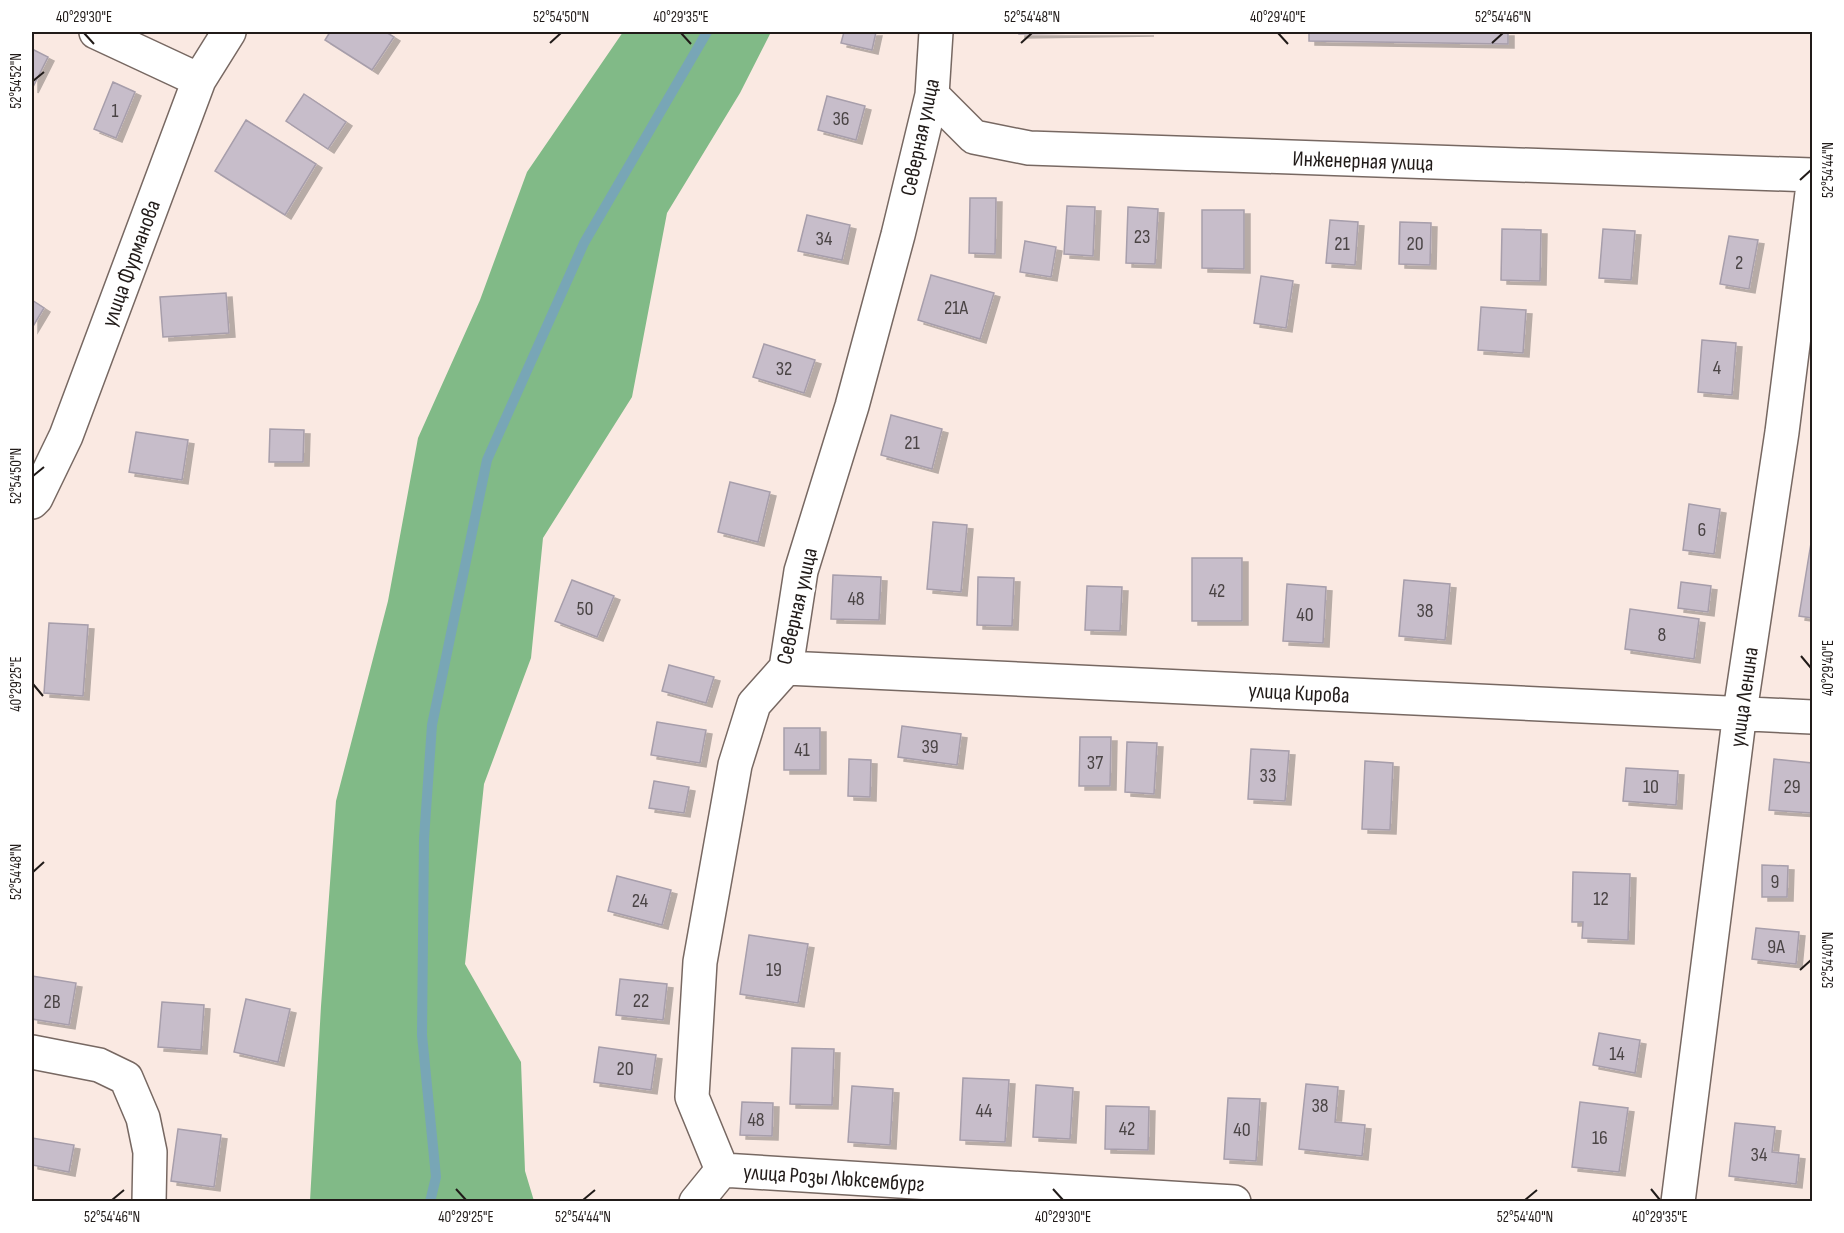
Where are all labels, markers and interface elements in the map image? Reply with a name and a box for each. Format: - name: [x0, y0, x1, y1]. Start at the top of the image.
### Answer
- text: 40°29'30"E: [56, 8, 112, 27]
- text: 52°54'50"N: [533, 8, 589, 27]
- text: 40°29'35"E: [653, 8, 709, 27]
- text: 52°54'48"N: [1004, 8, 1060, 27]
- text: 40°29'40"E: [1250, 8, 1306, 27]
- text: 52°54'46"N: [1475, 8, 1531, 27]
- text: 52°54'52"N: [7, 53, 26, 109]
- street label: Северная улица: [895, 76, 946, 198]
- house number: 1: [112, 99, 119, 123]
- house number: 36: [832, 107, 850, 131]
- text: 52°54'44"N: [1819, 142, 1838, 198]
- street label: Инженерная улица: [1292, 146, 1434, 177]
- street label: улица Фурманова: [96, 196, 167, 331]
- house number: 23: [1134, 225, 1150, 249]
- house number: 34: [816, 227, 832, 251]
- house number: 21: [1334, 232, 1350, 256]
- house number: 20: [1406, 232, 1424, 256]
- house number: 2: [1735, 251, 1743, 275]
- house number: 21А: [944, 296, 969, 320]
- house number: 4: [1713, 356, 1721, 380]
- house number: 32: [776, 357, 792, 381]
- house number: 21: [904, 431, 920, 455]
- text: 52°54'50"N: [7, 448, 26, 504]
- house number: 6: [1698, 518, 1706, 542]
- street label: Северная улица: [771, 545, 824, 667]
- house number: 42: [1209, 579, 1225, 603]
- house number: 48: [847, 587, 865, 611]
- house number: 50: [577, 597, 593, 621]
- house number: 38: [1416, 599, 1434, 623]
- house number: 40: [1296, 603, 1314, 627]
- house number: 8: [1658, 623, 1666, 647]
- text: 40°29'40"E: [1819, 640, 1838, 696]
- street label: улица Ленина: [1724, 645, 1765, 749]
- text: 40°29'25"E: [7, 656, 26, 712]
- street label: улица Кирова: [1248, 677, 1350, 710]
- house number: 39: [921, 735, 939, 759]
- house number: 41: [794, 738, 810, 762]
- house number: 37: [1087, 751, 1103, 775]
- house number: 33: [1260, 764, 1276, 788]
- house number: 10: [1643, 775, 1659, 799]
- house number: 29: [1783, 775, 1801, 799]
- text: 52°54'48"N: [7, 844, 26, 900]
- house number: 9: [1771, 870, 1779, 894]
- house number: 12: [1593, 887, 1609, 911]
- house number: 24: [632, 889, 648, 913]
- text: 52°54'40"N: [1819, 932, 1838, 988]
- house number: 9А: [1767, 935, 1785, 959]
- house number: 19: [766, 958, 782, 982]
- house number: 22: [633, 989, 649, 1013]
- house number: 2В: [43, 990, 61, 1014]
- house number: 14: [1609, 1042, 1625, 1066]
- house number: 20: [616, 1057, 634, 1081]
- house number: 38: [1311, 1094, 1329, 1118]
- house number: 44: [976, 1099, 992, 1123]
- house number: 48: [747, 1108, 765, 1132]
- house number: 42: [1119, 1117, 1135, 1141]
- house number: 40: [1233, 1118, 1251, 1142]
- house number: 16: [1592, 1126, 1608, 1150]
- house number: 34: [1751, 1143, 1767, 1167]
- street label: улица Розы Люксембург: [742, 1159, 926, 1198]
- text: 52°54'46"N: [84, 1208, 140, 1227]
- text: 40°29'25"E: [438, 1208, 494, 1227]
- text: 52°54'44"N: [555, 1208, 611, 1227]
- text: 40°29'30"E: [1035, 1208, 1091, 1227]
- text: 52°54'40"N: [1497, 1208, 1553, 1227]
- text: 40°29'35"E: [1632, 1208, 1688, 1227]

